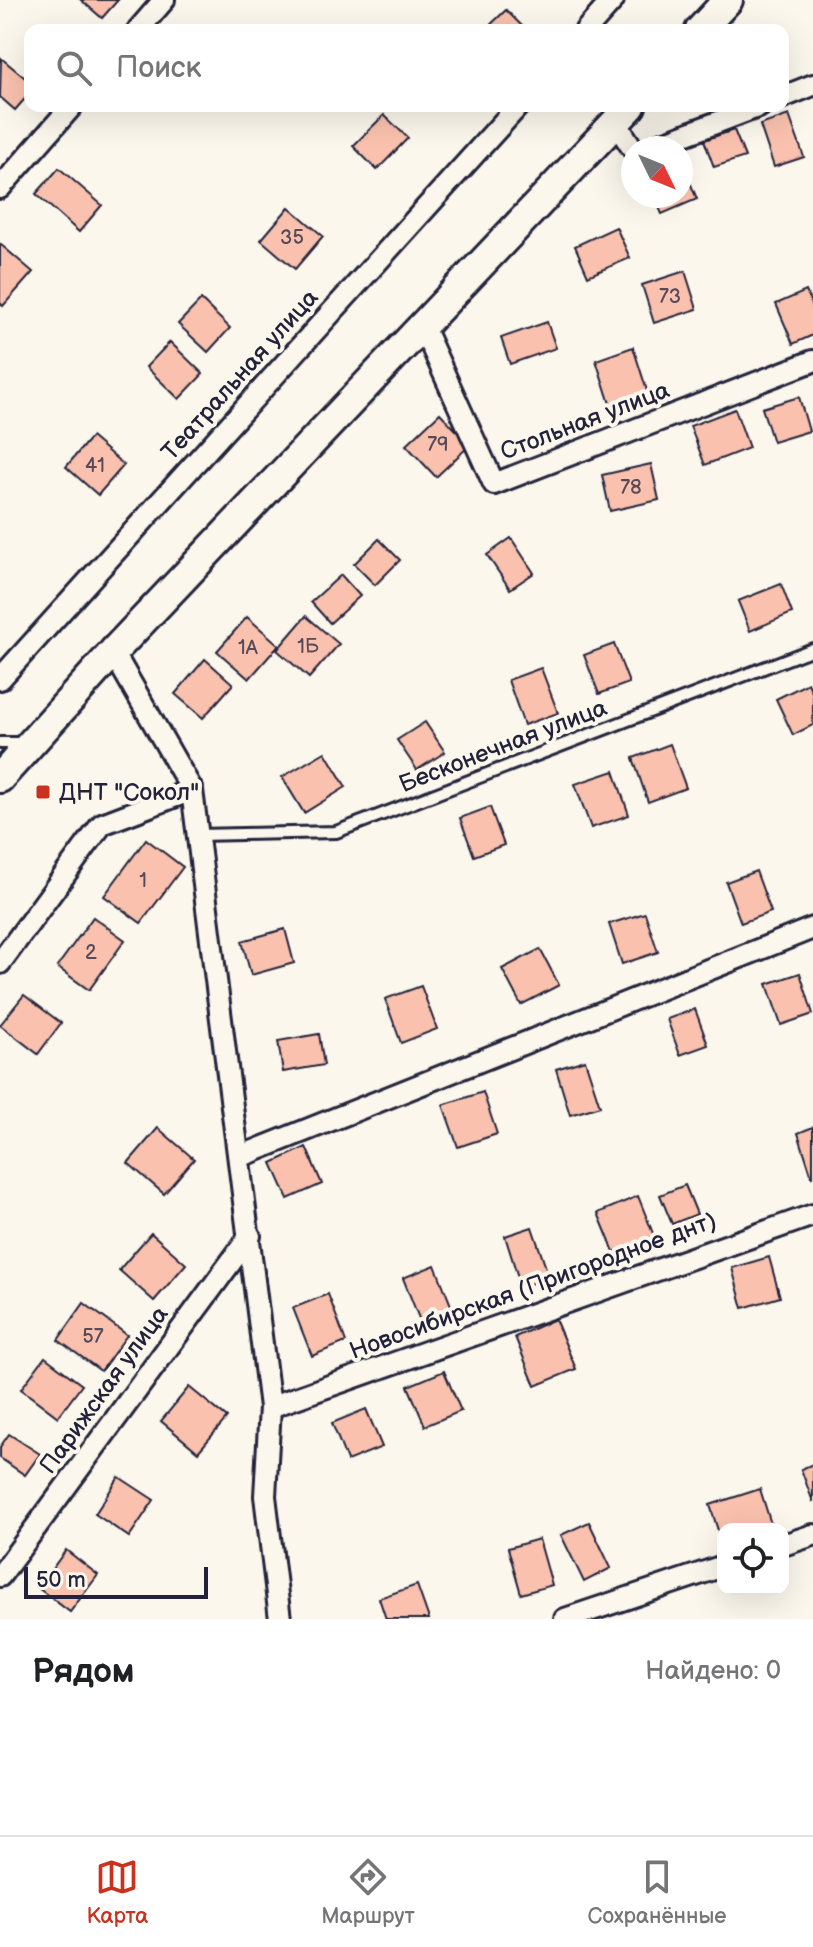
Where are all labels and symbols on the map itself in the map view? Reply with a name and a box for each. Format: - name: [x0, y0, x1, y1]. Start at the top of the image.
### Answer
- north arrow: [621, 136, 693, 208]
- house number: 35: [280, 226, 304, 250]
- street label: Театральная улица: [156, 284, 324, 466]
- house number: 73: [659, 285, 681, 309]
- street label: Стольная улица: [496, 375, 674, 467]
- house number: 79: [427, 433, 449, 457]
- house number: 41: [85, 454, 105, 478]
- house number: 78: [620, 476, 642, 500]
- house number: 1Б: [297, 635, 319, 659]
- house number: 1А: [238, 636, 259, 660]
- street label: Бесконечная улица: [395, 693, 611, 799]
- place label: ДНТ "Сокол": [59, 778, 199, 807]
- marker: ДНТ "Сокол": [34, 783, 52, 801]
- house number: 1: [139, 869, 147, 893]
- house number: 2: [85, 941, 97, 965]
- street label: Новосибирская (Пригородное днт): [346, 1206, 720, 1366]
- street label: Парижская улица: [34, 1301, 174, 1479]
- house number: 57: [82, 1325, 104, 1349]
- scale bar: [24, 1563, 208, 1599]

